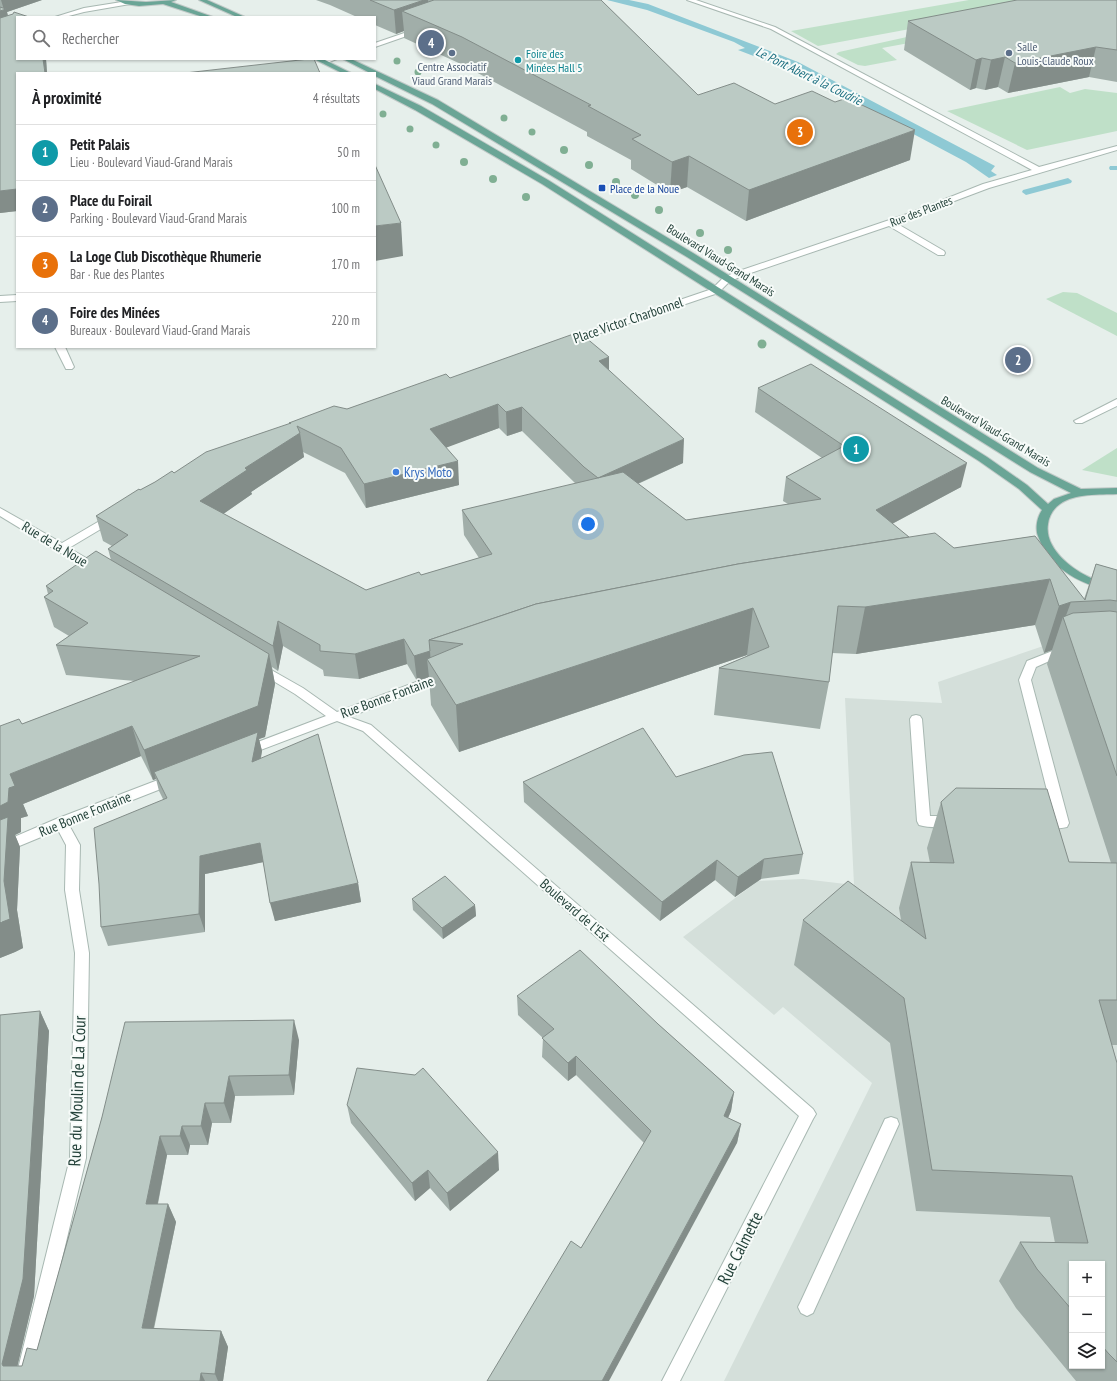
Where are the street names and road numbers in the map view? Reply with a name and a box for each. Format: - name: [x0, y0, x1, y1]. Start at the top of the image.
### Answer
- street label: Rue des Plantes: [888, 192, 954, 230]
- street label: Boulevard Viaud-Grand Marais: [664, 221, 778, 299]
- street label: Place Victor Charbonnel: [571, 293, 686, 347]
- street label: Boulevard Viaud-Grand Marais: [939, 392, 1053, 470]
- street label: Rue de la Noue: [19, 517, 91, 571]
- street label: Rue Bonne Fontaine: [338, 672, 436, 722]
- street label: Rue Bonne Fontaine: [36, 787, 134, 841]
- street label: Boulevard de l'Est: [536, 875, 614, 945]
- street label: Rue du Moulin de La Cour: [63, 1015, 91, 1167]
- street label: Rue Calmette: [712, 1208, 768, 1288]

